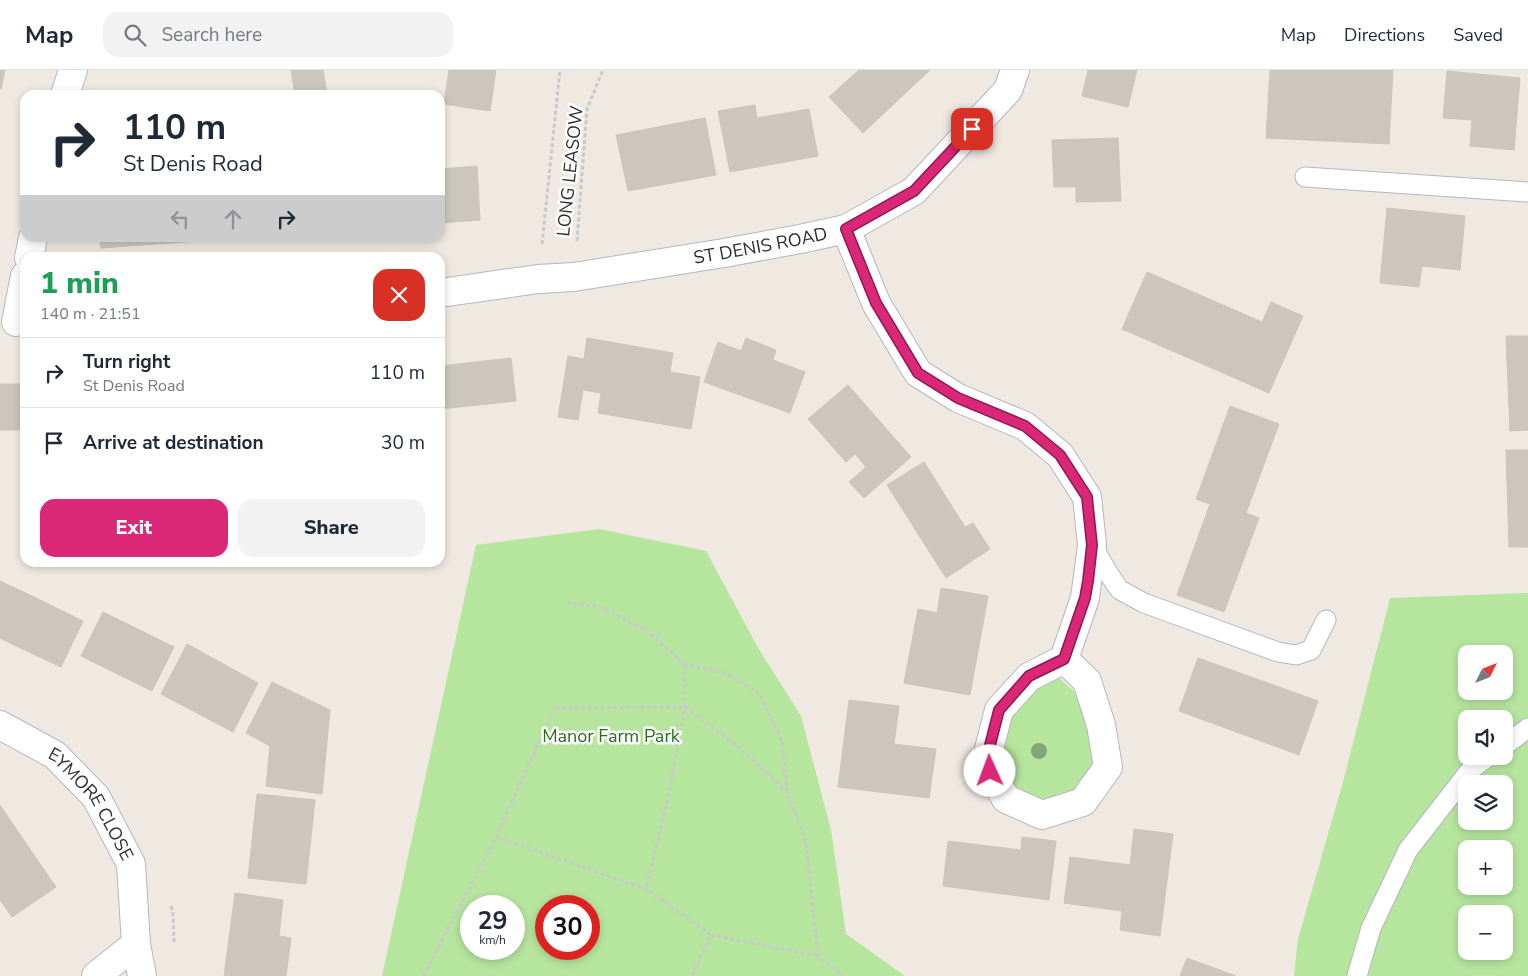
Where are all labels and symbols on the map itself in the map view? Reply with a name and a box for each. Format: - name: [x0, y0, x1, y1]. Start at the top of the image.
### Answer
- street label: LONG LEASOW: [551, 104, 589, 238]
- pin: [951, 108, 993, 150]
- street label: ST DENIS ROAD: [692, 221, 830, 270]
- north arrow: [1458, 645, 1512, 700]
- park label: Manor Farm Park: [542, 724, 681, 748]
- street label: EYMORE CLOSE: [44, 742, 139, 864]
- position arrow: [963, 744, 1015, 796]
- speed limit sign: 30: [535, 895, 600, 960]

